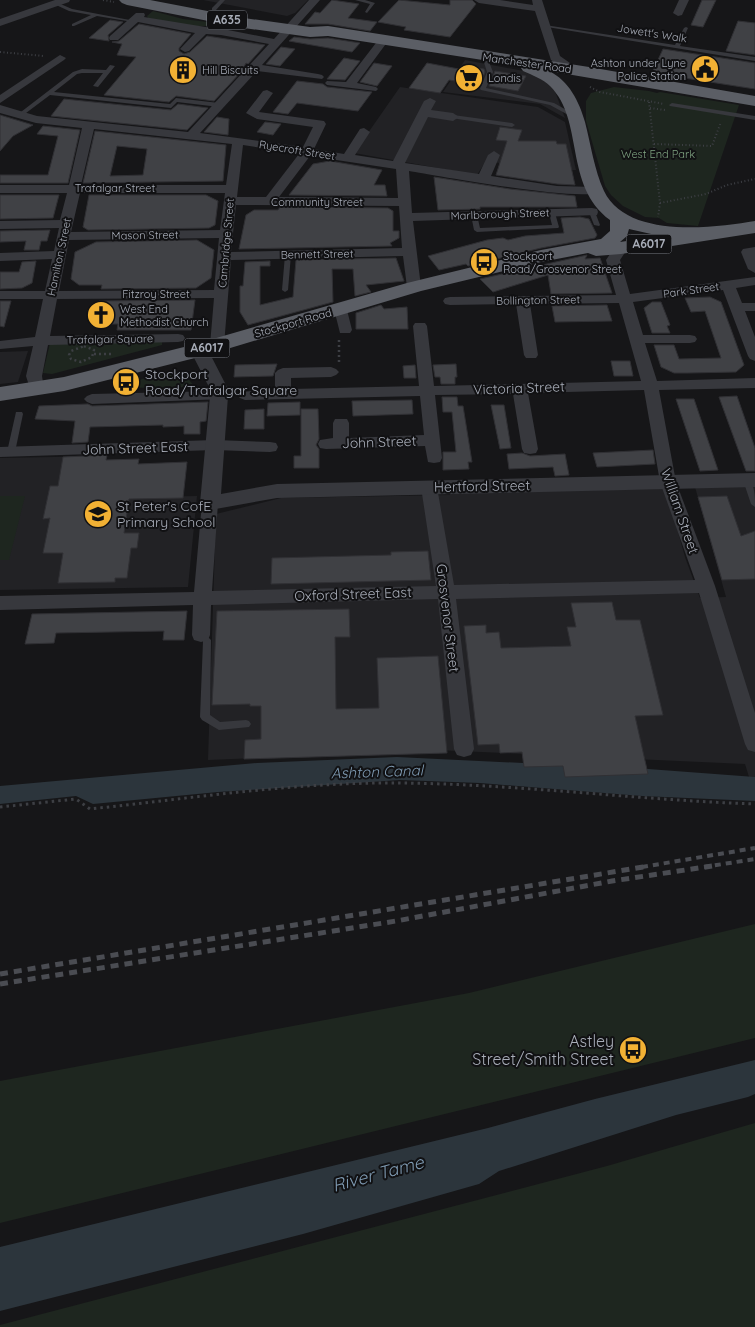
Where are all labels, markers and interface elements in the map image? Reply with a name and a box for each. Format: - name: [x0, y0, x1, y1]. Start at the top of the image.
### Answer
- road number: A635: [207, 10, 247, 30]
- street label: Jowett's Walk: [616, 21, 688, 45]
- street label: Manchester Road: [482, 50, 572, 76]
- public building icon: Ashton under Lyne Police Station: [690, 54, 720, 84]
- building icon: Hill Biscuits: [168, 55, 198, 85]
- place label: Ashton under Lyne Police Station: [591, 56, 686, 83]
- place label: Hill Biscuits: [202, 63, 258, 77]
- supermarket icon: Londis: [454, 63, 484, 93]
- place label: Londis: [488, 71, 521, 85]
- street label: Ryecroft Street: [258, 137, 336, 163]
- park label: West End Park: [621, 147, 695, 161]
- street label: Trafalgar Street: [75, 181, 156, 195]
- street label: Community Street: [271, 195, 363, 209]
- street label: Cambridge Street: [215, 197, 237, 288]
- street label: Marlborough Street: [450, 205, 550, 223]
- street label: Hamilton Street: [44, 217, 74, 297]
- street label: Mason Street: [111, 227, 179, 243]
- road number: A6017: [626, 234, 672, 253]
- street label: Bennett Street: [280, 246, 354, 262]
- bus stop icon: Stockport Road/Grosvenor Street: [469, 247, 499, 277]
- place label: Stockport Road/Grosvenor Street: [503, 249, 622, 276]
- street label: Park Street: [662, 279, 720, 301]
- street label: Fitzroy Street: [122, 287, 190, 301]
- street label: Bollington Street: [496, 292, 580, 308]
- church icon: West End Methodist Church: [86, 300, 116, 330]
- place label: West End Methodist Church: [120, 302, 208, 329]
- street label: Stockport Road: [253, 305, 333, 341]
- street label: Trafalgar Square: [67, 331, 153, 347]
- road number: A6017: [184, 338, 230, 358]
- place label: Stockport Road/Trafalgar Square: [145, 365, 297, 399]
- bus stop icon: Stockport Road/Trafalgar Square: [111, 367, 141, 397]
- street label: Victoria Street: [473, 377, 565, 399]
- street label: John Street: [341, 432, 417, 452]
- street label: John Street East: [82, 437, 189, 459]
- street label: William Street: [657, 466, 703, 556]
- street label: Hertford Street: [434, 476, 531, 496]
- place label: St Peter's CofE Primary School: [117, 497, 215, 531]
- school or university icon: St Peter's CofE Primary School: [83, 499, 113, 529]
- street label: Grosvenor Street: [432, 563, 464, 673]
- street label: Oxford Street East: [294, 583, 412, 605]
- water label: Ashton Canal: [331, 760, 425, 783]
- place label: Astley Street/Smith Street: [472, 1031, 614, 1069]
- bus stop icon: Astley Street/Smith Street: [618, 1035, 648, 1065]
- water label: River Tame: [330, 1150, 427, 1197]

